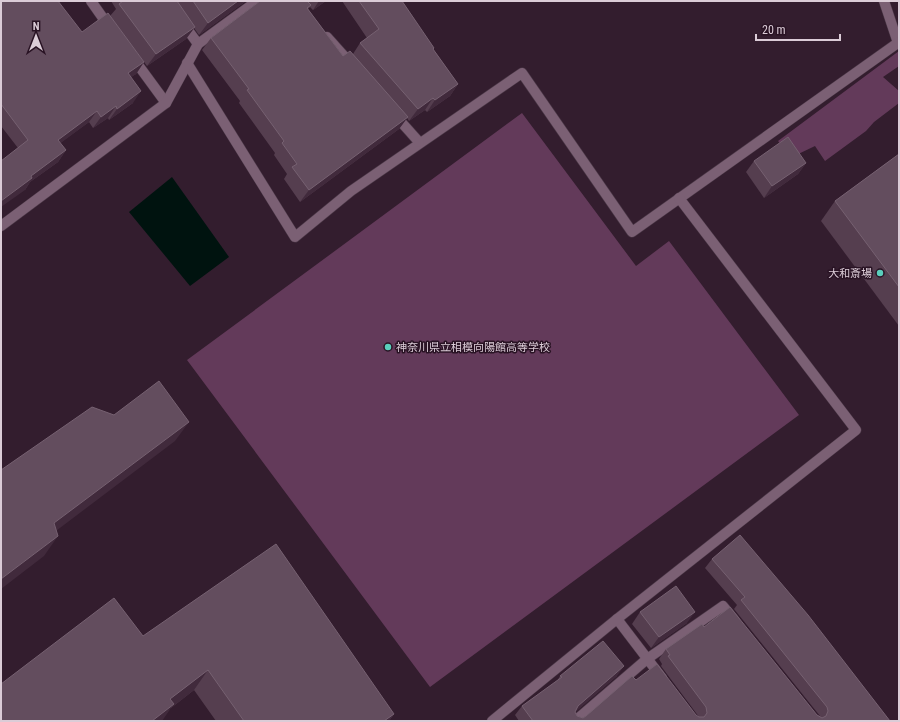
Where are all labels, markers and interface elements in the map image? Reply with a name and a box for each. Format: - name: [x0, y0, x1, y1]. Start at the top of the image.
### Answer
- north arrow: [16, 16, 56, 56]
- scale bar: [756, 16, 840, 42]
- text: N: [33, 20, 40, 33]
- text: 20 m: [762, 23, 786, 37]
- place label: 大和斎場: [828, 267, 872, 280]
- marker: 大和斎場: [875, 268, 885, 278]
- place label: 神奈川県立相模向陽館高等学校: [396, 341, 550, 354]
- marker: 神奈川県立相模向陽館高等学校: [383, 342, 393, 352]

